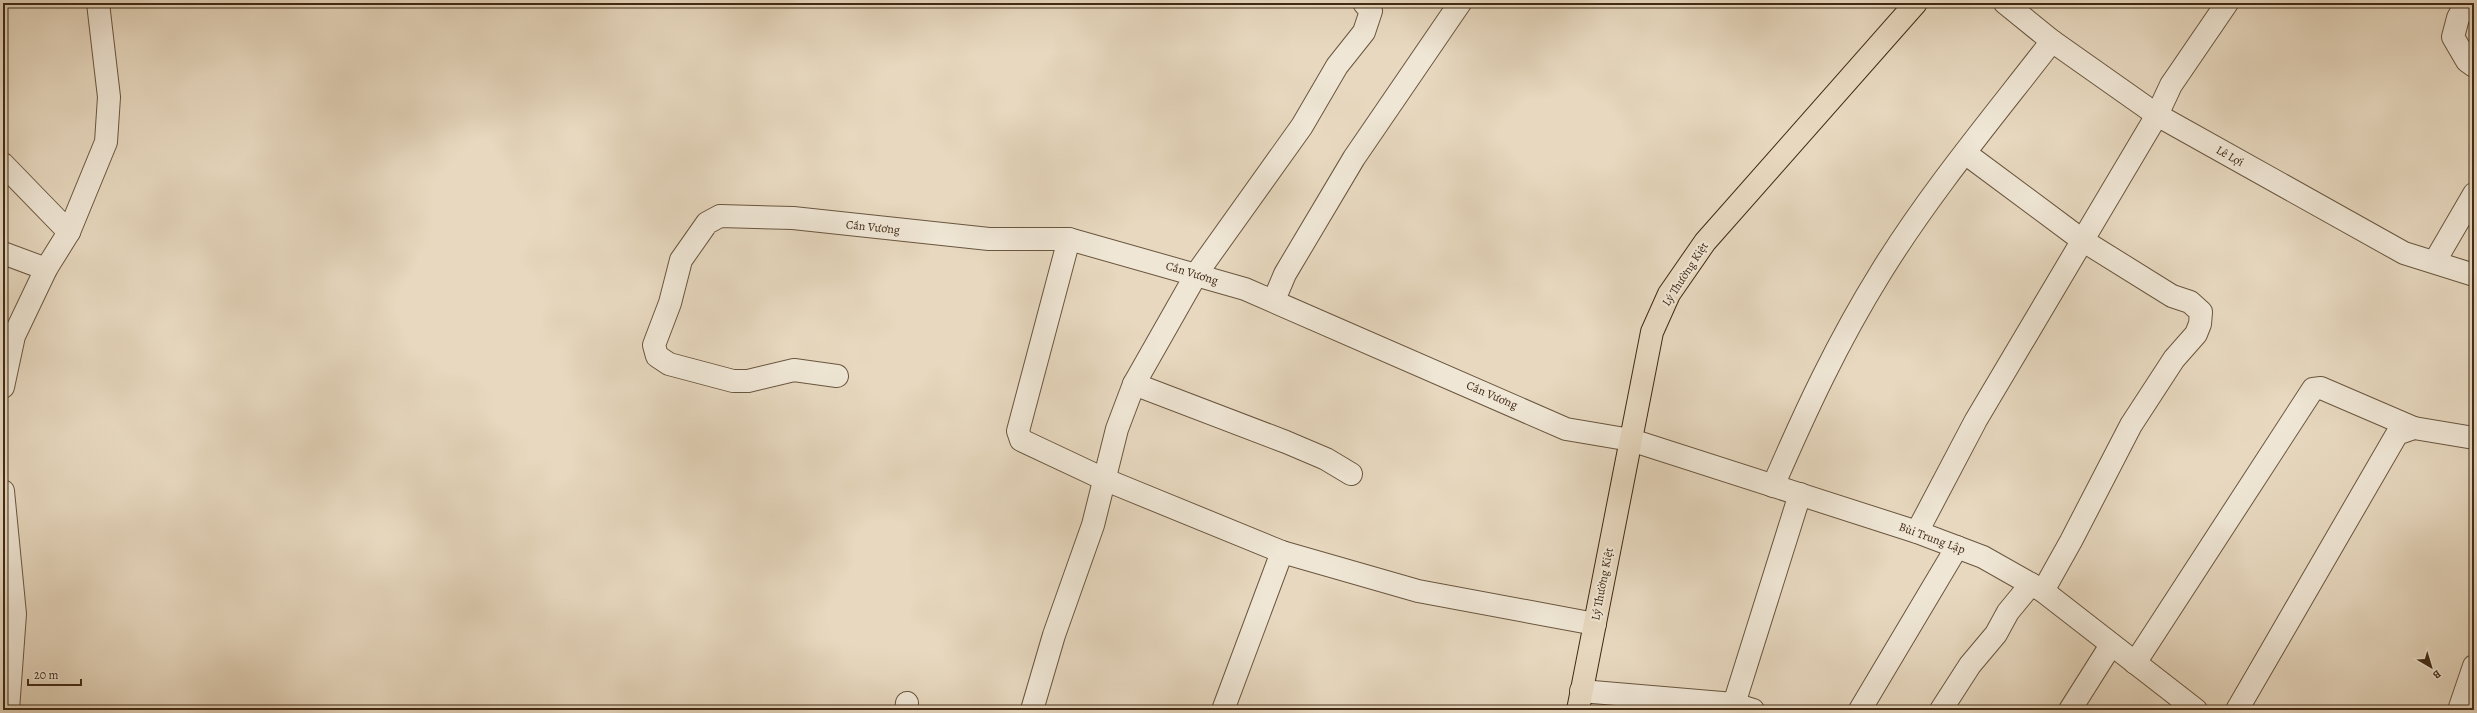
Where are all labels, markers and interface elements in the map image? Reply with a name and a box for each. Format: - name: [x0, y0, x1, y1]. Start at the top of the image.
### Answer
- street label: Lê Lợi: [2213, 142, 2247, 170]
- street label: Cần Vương: [845, 216, 901, 238]
- street label: Lý Thường Kiệt: [1658, 239, 1712, 309]
- street label: Cần Vương: [1164, 257, 1220, 289]
- street label: Cần Vương: [1464, 377, 1520, 413]
- street label: Bùi Trung Lập: [1897, 519, 1967, 557]
- street label: Lý Thường Kiệt: [1587, 546, 1617, 622]
- north arrow: [2411, 647, 2451, 687]
- scale bar: [28, 661, 81, 687]
- text: B: [2429, 666, 2444, 683]
- text: 20 m: [34, 667, 58, 683]

